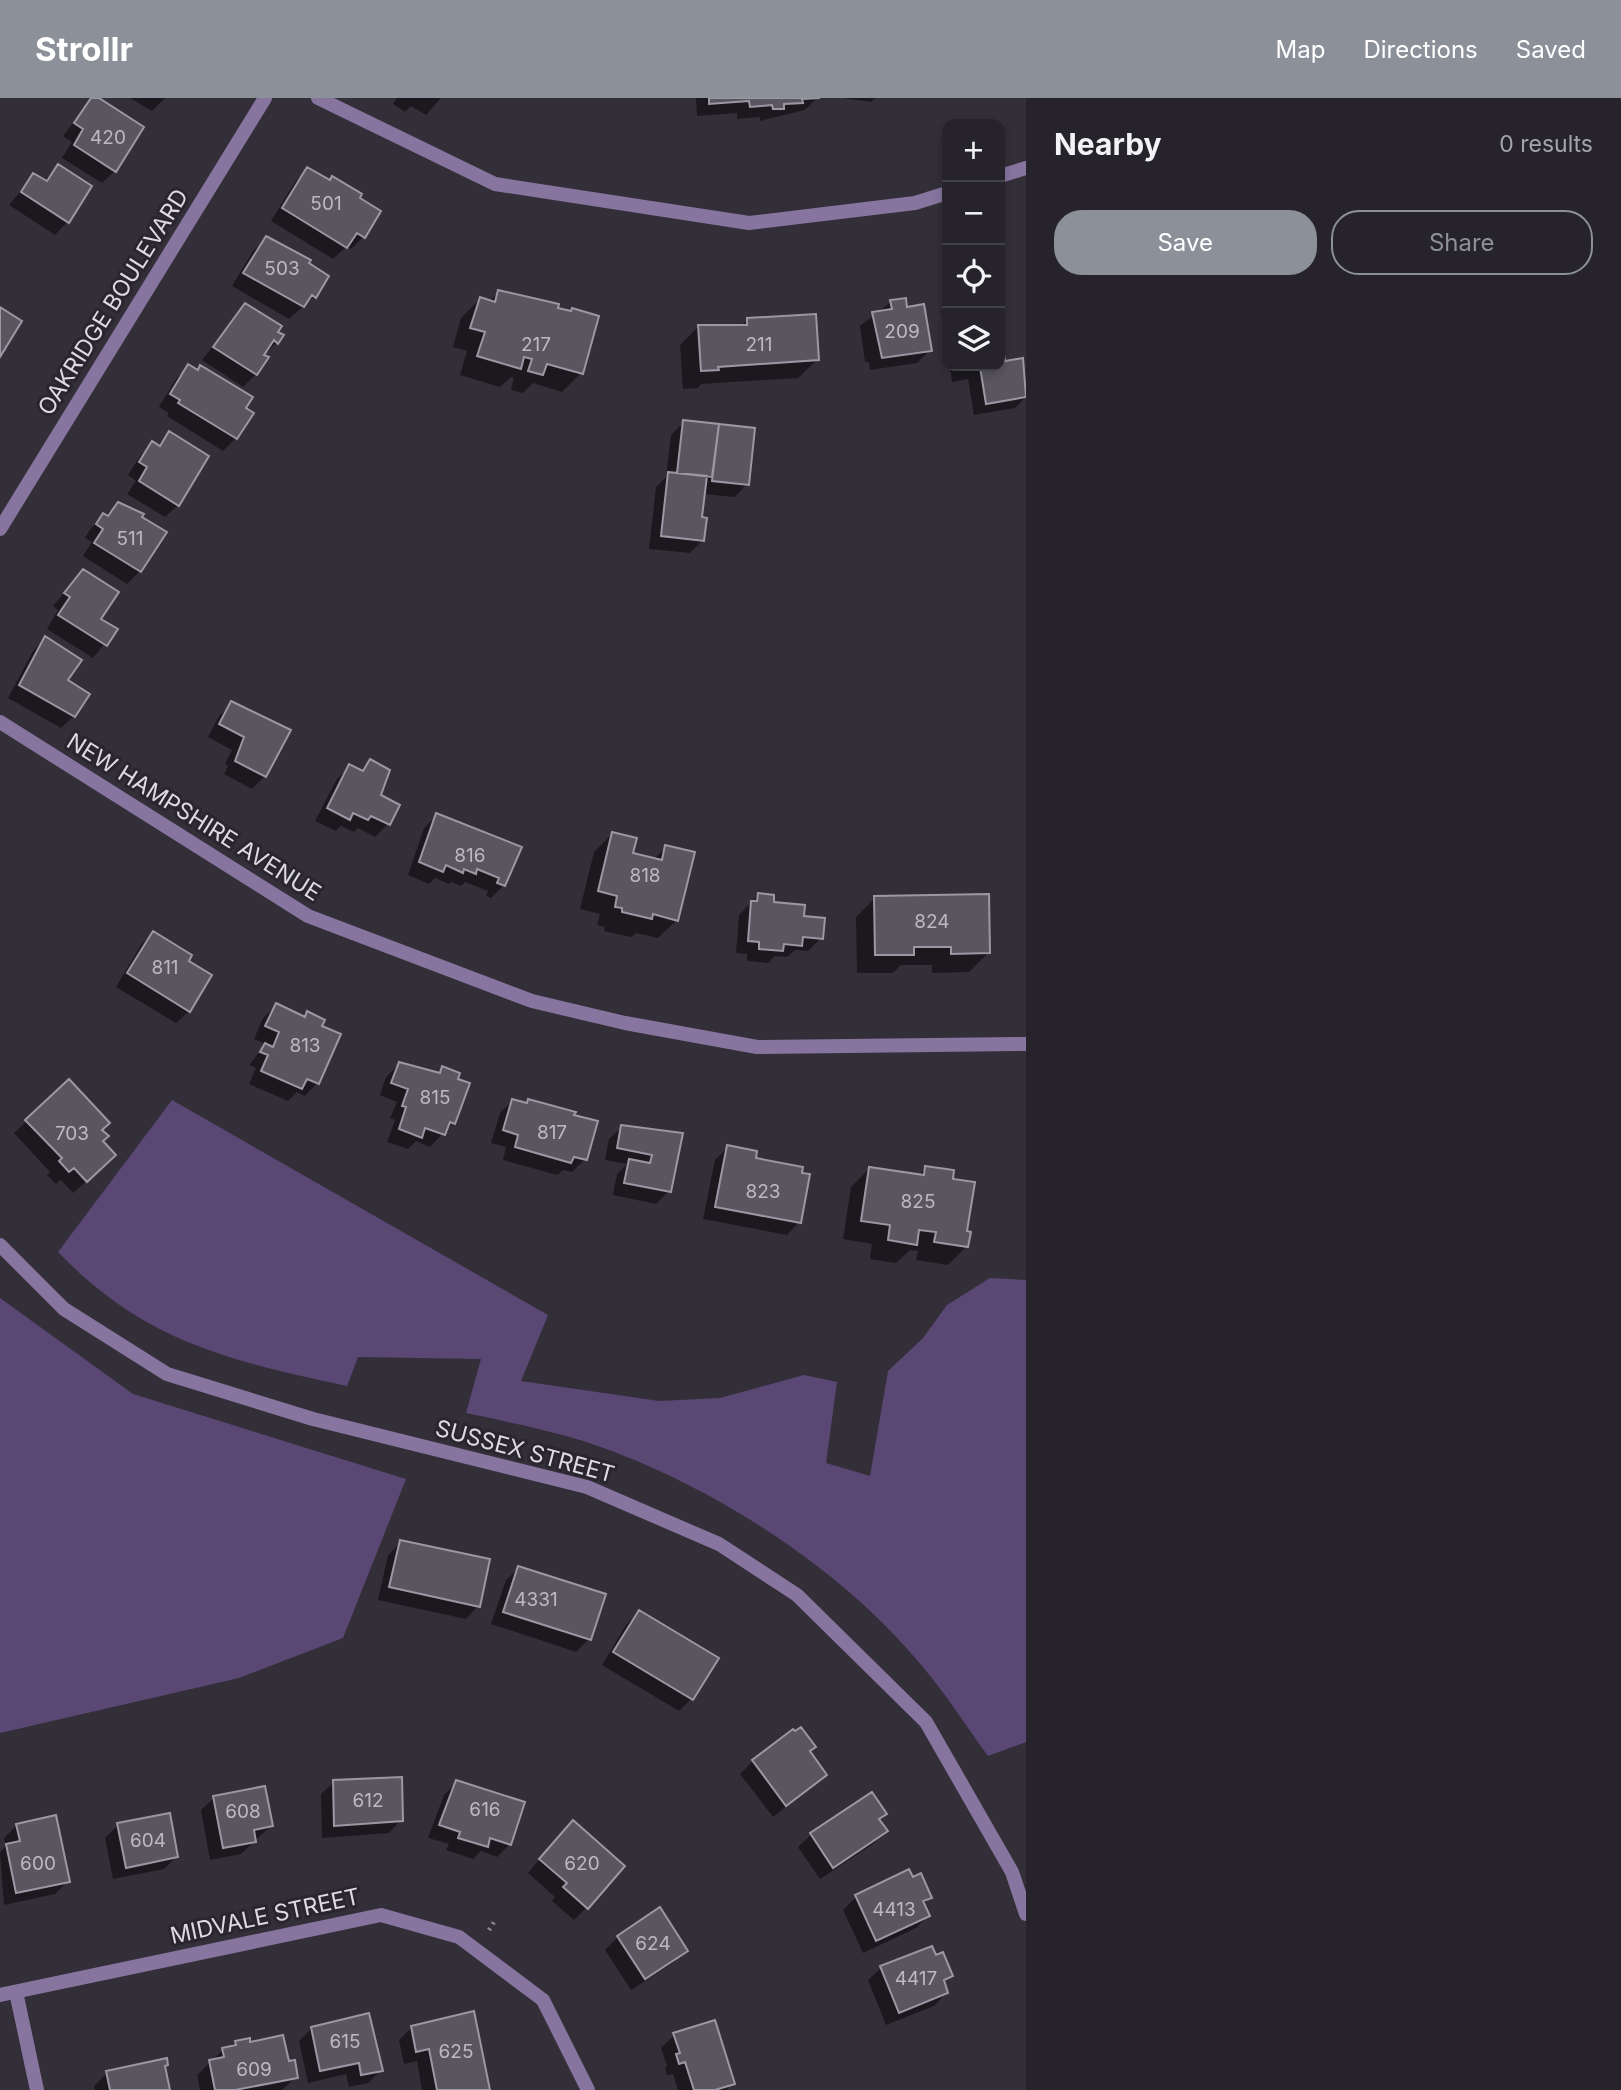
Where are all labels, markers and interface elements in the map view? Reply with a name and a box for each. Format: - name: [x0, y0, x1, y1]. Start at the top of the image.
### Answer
- text: Strollr: [35, 29, 133, 69]
- text: Map: [1276, 35, 1325, 64]
- text: Directions: [1363, 35, 1478, 64]
- text: Saved: [1516, 35, 1586, 64]
- map controls: [942, 119, 1005, 371]
- button: +: [942, 119, 1005, 182]
- house number: 420: [90, 126, 126, 149]
- text: Nearby: [1054, 126, 1162, 162]
- text: 0 results: [1499, 130, 1593, 158]
- button: −: [942, 182, 1005, 245]
- street label: OAKRIDGE BOULEVARD: [32, 184, 194, 420]
- house number: 501: [310, 192, 342, 215]
- button: Save: [1054, 210, 1317, 275]
- button: Share: [1331, 210, 1593, 275]
- button: locate: [942, 245, 1005, 308]
- house number: 503: [264, 257, 300, 280]
- button: layers: [942, 308, 1005, 371]
- house number: 209: [884, 320, 920, 343]
- house number: 217: [521, 333, 551, 356]
- house number: 211: [745, 333, 773, 356]
- house number: 511: [116, 527, 144, 550]
- street label: NEW HAMPSHIRE AVENUE: [62, 727, 326, 907]
- house number: 816: [454, 844, 486, 867]
- house number: 818: [629, 864, 661, 887]
- house number: 824: [914, 910, 950, 933]
- house number: 811: [151, 956, 179, 979]
- house number: 813: [289, 1034, 321, 1057]
- house number: 815: [419, 1086, 451, 1109]
- house number: 817: [537, 1121, 567, 1144]
- house number: 703: [55, 1122, 89, 1145]
- house number: 823: [745, 1180, 781, 1203]
- house number: 825: [901, 1190, 935, 1213]
- street label: SUSSEX STREET: [432, 1414, 618, 1488]
- house number: 4331: [514, 1588, 558, 1611]
- house number: 612: [352, 1789, 384, 1812]
- house number: 616: [469, 1798, 501, 1821]
- house number: 608: [225, 1800, 261, 1823]
- house number: 604: [130, 1829, 166, 1852]
- house number: 600: [20, 1852, 56, 1875]
- house number: 620: [564, 1852, 600, 1875]
- street label: MIDVALE STREET: [168, 1882, 362, 1950]
- house number: 4413: [872, 1898, 916, 1921]
- house number: 624: [635, 1932, 671, 1955]
- house number: 4417: [895, 1967, 937, 1990]
- house number: 615: [329, 2030, 361, 2053]
- house number: 625: [439, 2040, 473, 2063]
- house number: 609: [236, 2058, 272, 2081]

